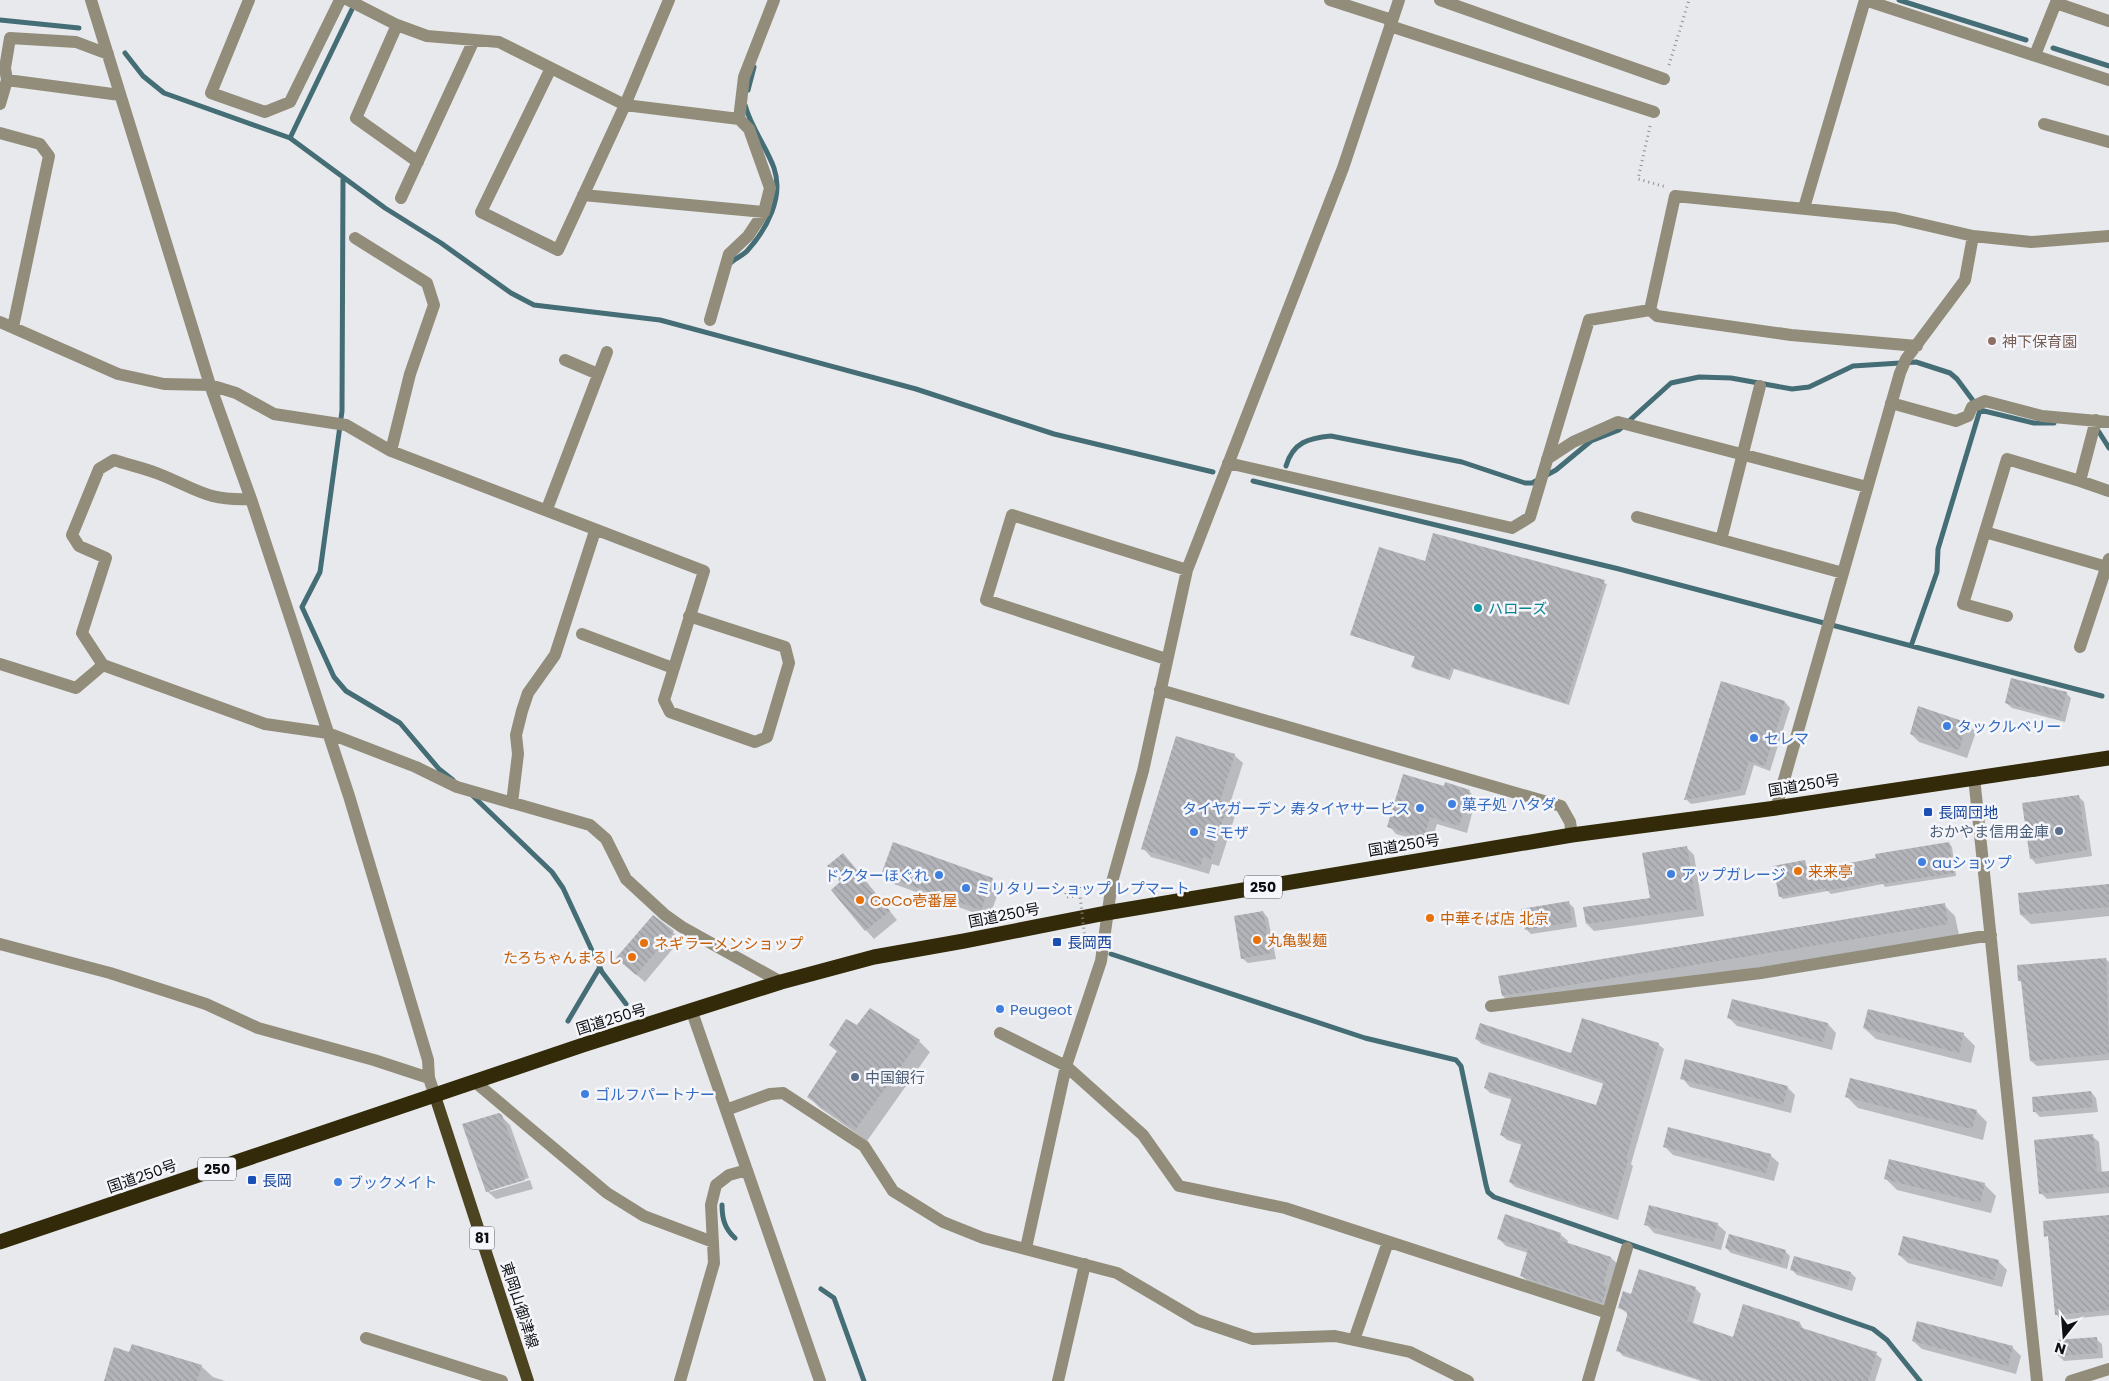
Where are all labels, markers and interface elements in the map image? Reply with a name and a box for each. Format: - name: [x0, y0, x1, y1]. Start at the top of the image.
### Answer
- place label: 神下保育園: [2002, 331, 2077, 352]
- marker: 神下保育園: [1986, 335, 1998, 347]
- place label: ハローズ: [1488, 598, 1547, 619]
- marker: ハローズ: [1472, 602, 1484, 614]
- place label: タックルベリー: [1957, 716, 2062, 737]
- marker: タックルベリー: [1941, 720, 1953, 732]
- place label: セレマ: [1764, 728, 1809, 749]
- marker: セレマ: [1748, 732, 1760, 744]
- street label: 国道250号: [1767, 769, 1841, 801]
- place label: 菓子処 ハタダ: [1462, 794, 1556, 815]
- place label: タイヤガーデン 寿タイヤサービス: [1182, 798, 1410, 819]
- marker: 菓子処 ハタダ: [1446, 798, 1458, 810]
- marker: タイヤガーデン 寿タイヤサービス: [1414, 802, 1426, 814]
- place label: 長岡団地: [1938, 802, 1998, 823]
- marker: 長岡団地: [1922, 806, 1934, 818]
- place label: おかやま信用金庫: [1929, 821, 2049, 842]
- place label: ミモザ: [1204, 822, 1249, 843]
- marker: おかやま信用金庫: [2053, 825, 2065, 837]
- marker: ミモザ: [1188, 826, 1200, 838]
- street label: 国道250号: [1367, 829, 1441, 861]
- place label: auショップ: [1932, 852, 2012, 873]
- marker: auショップ: [1916, 856, 1928, 868]
- place label: 来来亭: [1808, 861, 1853, 882]
- place label: アップガレージ: [1681, 864, 1786, 885]
- place label: ドクターほぐれ: [825, 865, 929, 886]
- marker: 来来亭: [1792, 865, 1804, 877]
- marker: アップガレージ: [1665, 868, 1677, 880]
- marker: ドクターほぐれ: [933, 869, 945, 881]
- road number: 250: [1244, 876, 1282, 899]
- place label: ミリタリーショップ レプマート: [976, 878, 1190, 899]
- marker: ミリタリーショップ レプマート: [960, 882, 972, 894]
- place label: CoCo壱番屋: [870, 890, 957, 911]
- marker: CoCo壱番屋: [854, 894, 866, 906]
- street label: 国道250号: [966, 898, 1042, 932]
- place label: 中華そば店 北京: [1440, 908, 1549, 929]
- marker: 中華そば店 北京: [1424, 912, 1436, 924]
- place label: 丸亀製麺: [1267, 930, 1327, 951]
- place label: 長岡西: [1067, 932, 1112, 953]
- place label: ネギラーメンショップ: [654, 933, 803, 954]
- marker: 丸亀製麺: [1251, 934, 1263, 946]
- marker: 長岡西: [1051, 936, 1063, 948]
- marker: ネギラーメンショップ: [638, 937, 650, 949]
- place label: たろちゃんまるし: [503, 947, 622, 968]
- marker: たろちゃんまるし: [626, 951, 638, 963]
- street label: 国道250号: [573, 998, 649, 1040]
- place label: Peugeot: [1010, 999, 1072, 1020]
- marker: Peugeot: [994, 1003, 1006, 1015]
- place label: 中国銀行: [865, 1067, 925, 1088]
- marker: 中国銀行: [849, 1071, 861, 1083]
- place label: ゴルフパートナー: [595, 1084, 715, 1105]
- marker: ゴルフパートナー: [579, 1088, 591, 1100]
- street label: 国道250号: [104, 1154, 180, 1198]
- road number: 250: [198, 1158, 236, 1180]
- place label: 長岡: [262, 1170, 292, 1191]
- place label: ブックメイト: [348, 1172, 437, 1193]
- marker: 長岡: [246, 1174, 258, 1186]
- marker: ブックメイト: [332, 1176, 344, 1188]
- road number: 81: [470, 1226, 494, 1250]
- street label: 東岡山御津線: [496, 1259, 544, 1351]
- north arrow: [2039, 1311, 2089, 1361]
- text: N: [2052, 1337, 2068, 1360]

